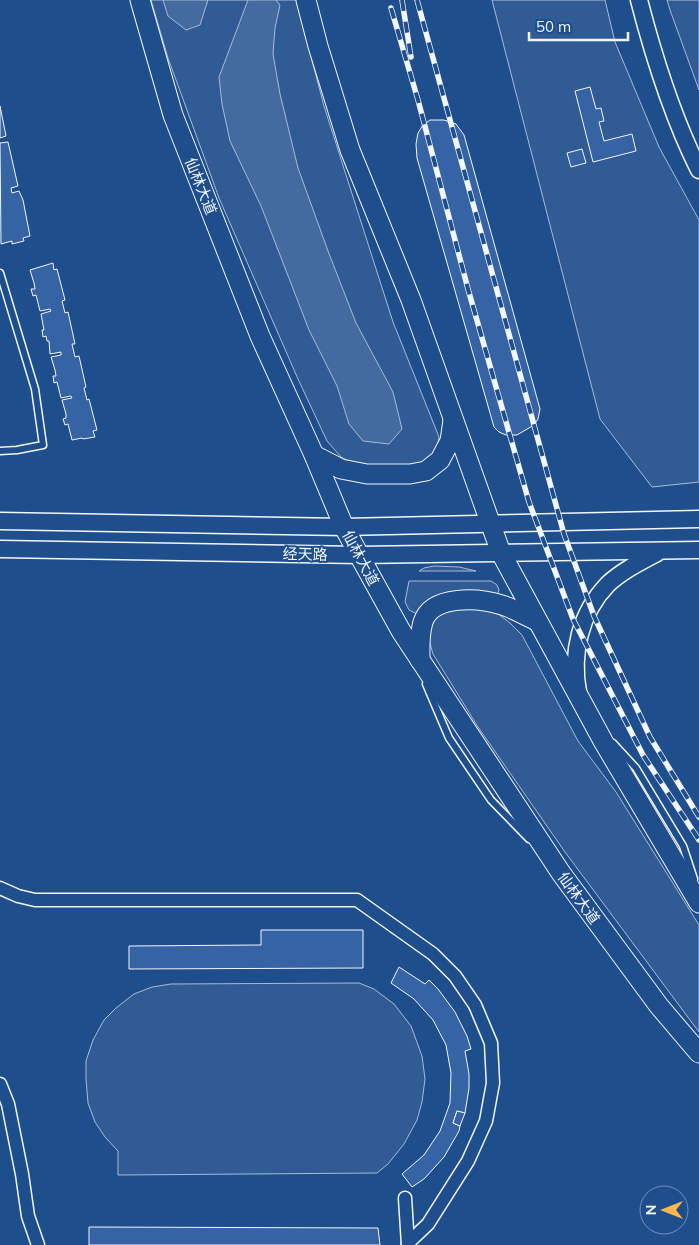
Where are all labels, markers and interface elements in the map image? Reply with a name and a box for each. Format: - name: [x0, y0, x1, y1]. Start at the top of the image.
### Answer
- scale bar: [529, 10, 628, 42]
- text: 50 m: [536, 17, 571, 36]
- street label: 仙林大道: [181, 155, 221, 217]
- street label: 仙林大道: [339, 527, 383, 589]
- street label: 经天路: [282, 544, 328, 564]
- street label: 仙林大道: [554, 868, 604, 928]
- north arrow: [639, 1185, 689, 1235]
- text: N: [642, 1205, 660, 1215]

